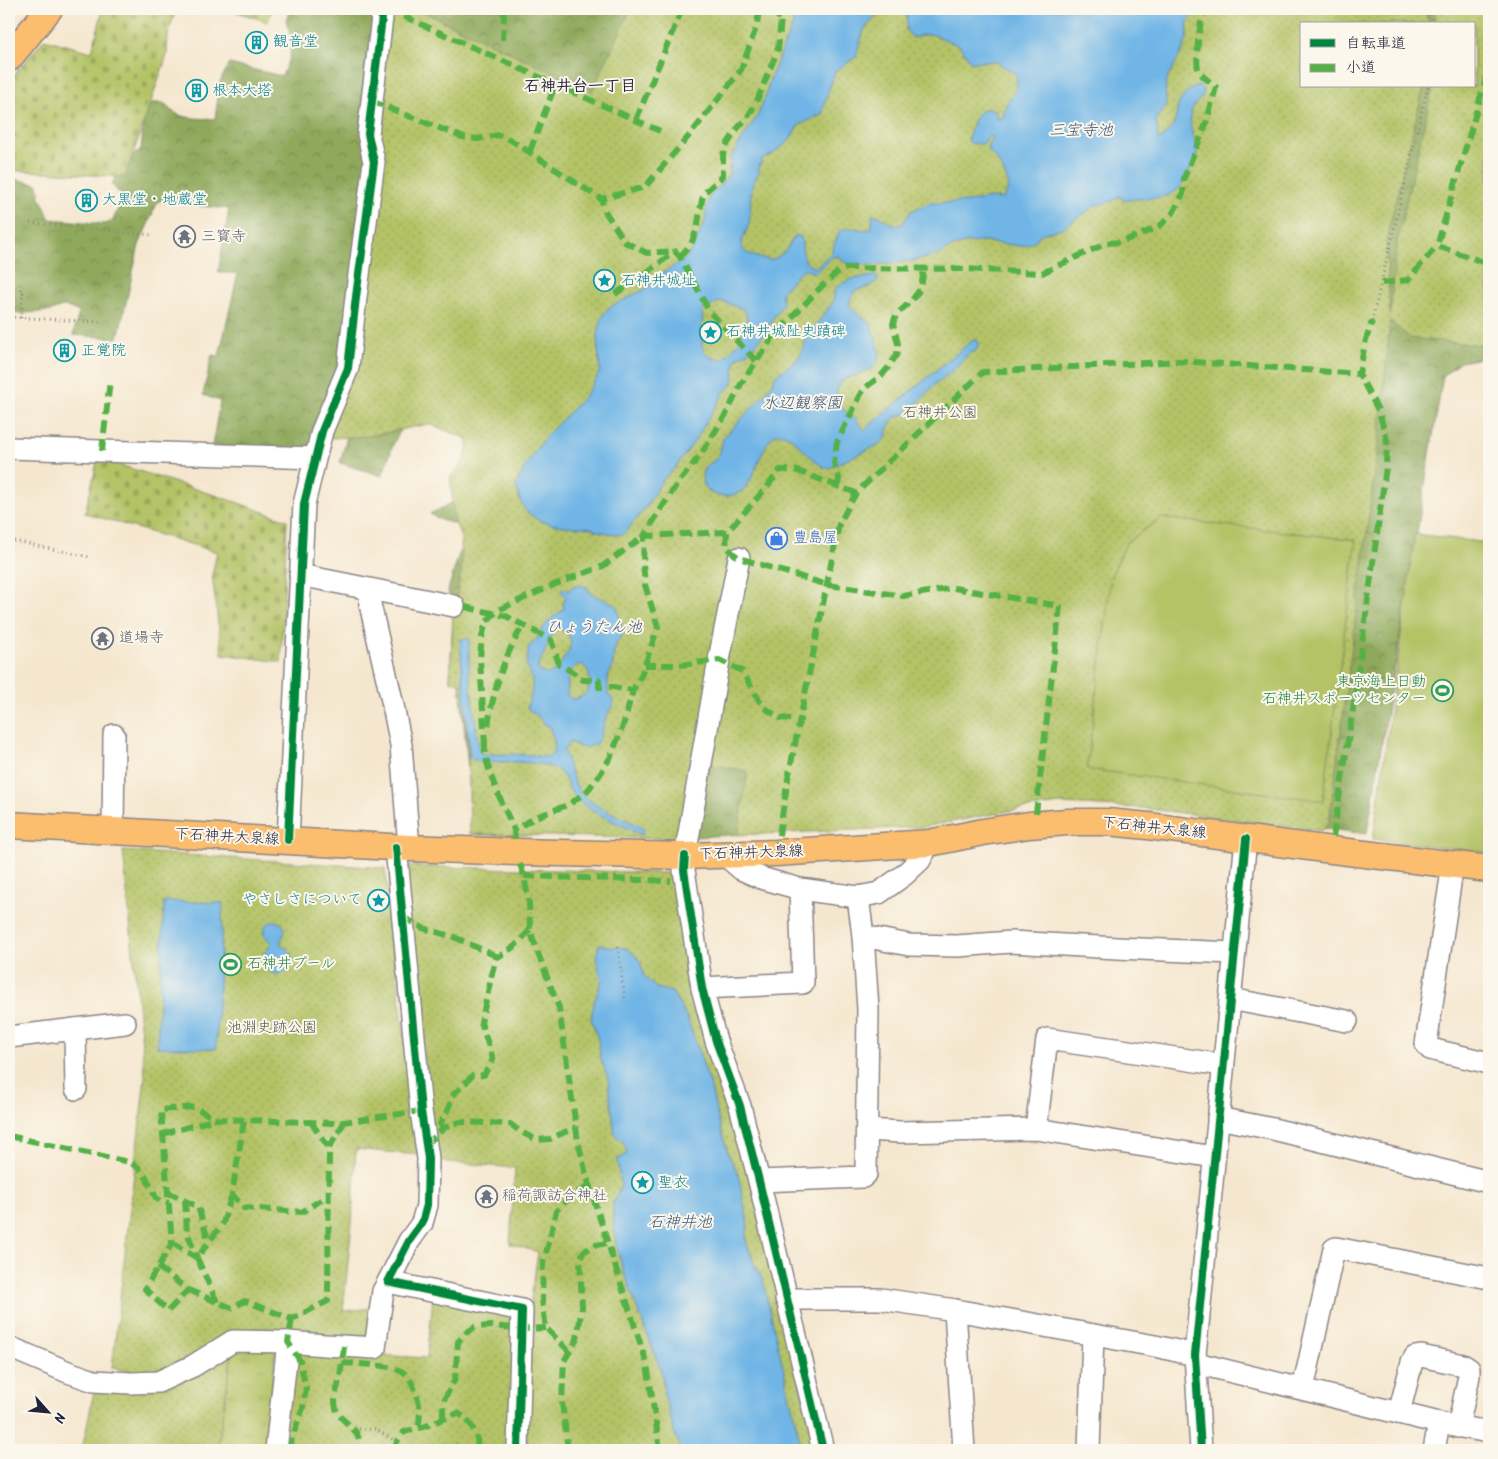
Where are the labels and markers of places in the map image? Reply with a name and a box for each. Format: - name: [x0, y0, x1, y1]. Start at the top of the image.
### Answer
- building icon: 観音堂: [245, 30, 269, 54]
- place label: 観音堂: [273, 30, 318, 54]
- building icon: 根本大塔: [184, 79, 208, 103]
- place label: 根本大塔: [212, 79, 272, 103]
- building icon: 大黒堂・地蔵堂: [74, 188, 98, 212]
- place label: 大黒堂・地蔵堂: [102, 188, 207, 212]
- temple icon: 三寳寺: [173, 225, 197, 249]
- place label: 三寳寺: [201, 225, 246, 249]
- place icon: 石神井城址: [593, 269, 617, 293]
- place label: 石神井城址: [621, 269, 696, 293]
- place icon: 石神井城阯史蹟碑: [698, 320, 722, 344]
- place label: 石神井城阯史蹟碑: [726, 320, 846, 344]
- building icon: 正覚院: [53, 339, 77, 363]
- place label: 正覚院: [81, 339, 126, 363]
- shop icon: 豊島屋: [765, 526, 789, 550]
- place label: 豊島屋: [793, 526, 838, 550]
- temple icon: 道場寺: [91, 626, 115, 650]
- place label: 道場寺: [119, 626, 164, 650]
- place label: 東京海上日動 石神井スポーツセンター: [1262, 670, 1426, 711]
- sports icon: 東京海上日動 石神井スポーツセンター: [1430, 679, 1454, 703]
- place label: やさしさについて: [242, 888, 362, 912]
- place icon: やさしさについて: [366, 888, 390, 912]
- sports icon: 石神井プール: [219, 952, 243, 976]
- place label: 石神井プール: [247, 952, 335, 976]
- place icon: 聖衣: [630, 1171, 654, 1195]
- place label: 聖衣: [658, 1171, 688, 1195]
- temple icon: 稲荷諏訪合神社: [474, 1184, 498, 1208]
- place label: 稲荷諏訪合神社: [502, 1184, 607, 1208]

